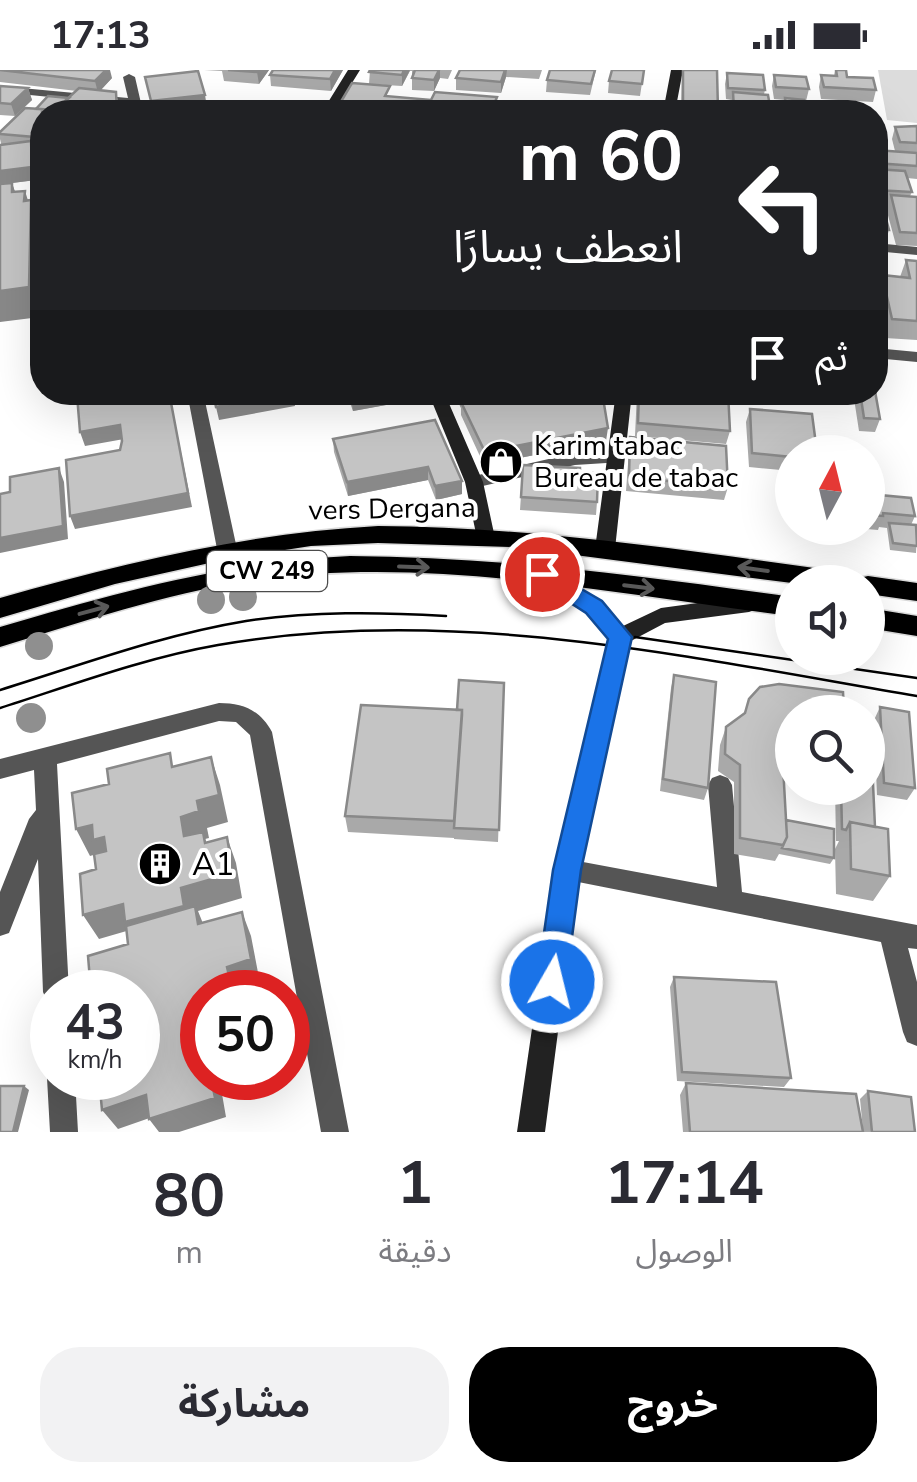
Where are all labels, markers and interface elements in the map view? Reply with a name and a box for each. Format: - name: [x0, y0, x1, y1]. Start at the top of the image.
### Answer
- text: 17:13: [50, 10, 151, 61]
- text: 60 m: [519, 109, 683, 205]
- icon: left: [718, 140, 848, 270]
- text: انعطف يسارًا: [453, 217, 683, 278]
- icon: arrive: [740, 330, 795, 385]
- text: ثم: [815, 332, 848, 383]
- place label: Karim tabac Bureau de tabac: [534, 427, 738, 497]
- north arrow: [775, 435, 885, 545]
- map controls: [775, 435, 885, 805]
- shop icon: Karim tabac Bureau de tabac: [478, 439, 524, 485]
- street label: vers Dergana: [308, 489, 476, 529]
- pin: [500, 532, 585, 617]
- icon: arrive: [515, 547, 570, 602]
- road number: CW 249: [207, 551, 327, 591]
- one-way arrow: [397, 558, 429, 577]
- one-way arrow: [737, 560, 769, 578]
- button: sound: [775, 565, 885, 675]
- one-way arrow: [622, 578, 655, 597]
- one-way arrow: [77, 600, 109, 618]
- button: search: [775, 695, 885, 805]
- building icon: A1: [137, 841, 183, 887]
- place label: A1: [192, 843, 235, 886]
- position arrow: [500, 930, 604, 1034]
- speed limit sign: 50: [180, 970, 310, 1100]
- text: 43: [65, 988, 125, 1057]
- text: km/h: [67, 1043, 123, 1077]
- text: 1: [397, 1142, 433, 1224]
- text: 17:14: [605, 1142, 764, 1224]
- text: 80: [153, 1155, 225, 1237]
- text: دقيقة: [379, 1230, 452, 1273]
- text: الوصول: [636, 1230, 733, 1273]
- text: m: [176, 1231, 203, 1274]
- button: مشاركة: [40, 1347, 449, 1462]
- button: خروج: [469, 1347, 877, 1462]

